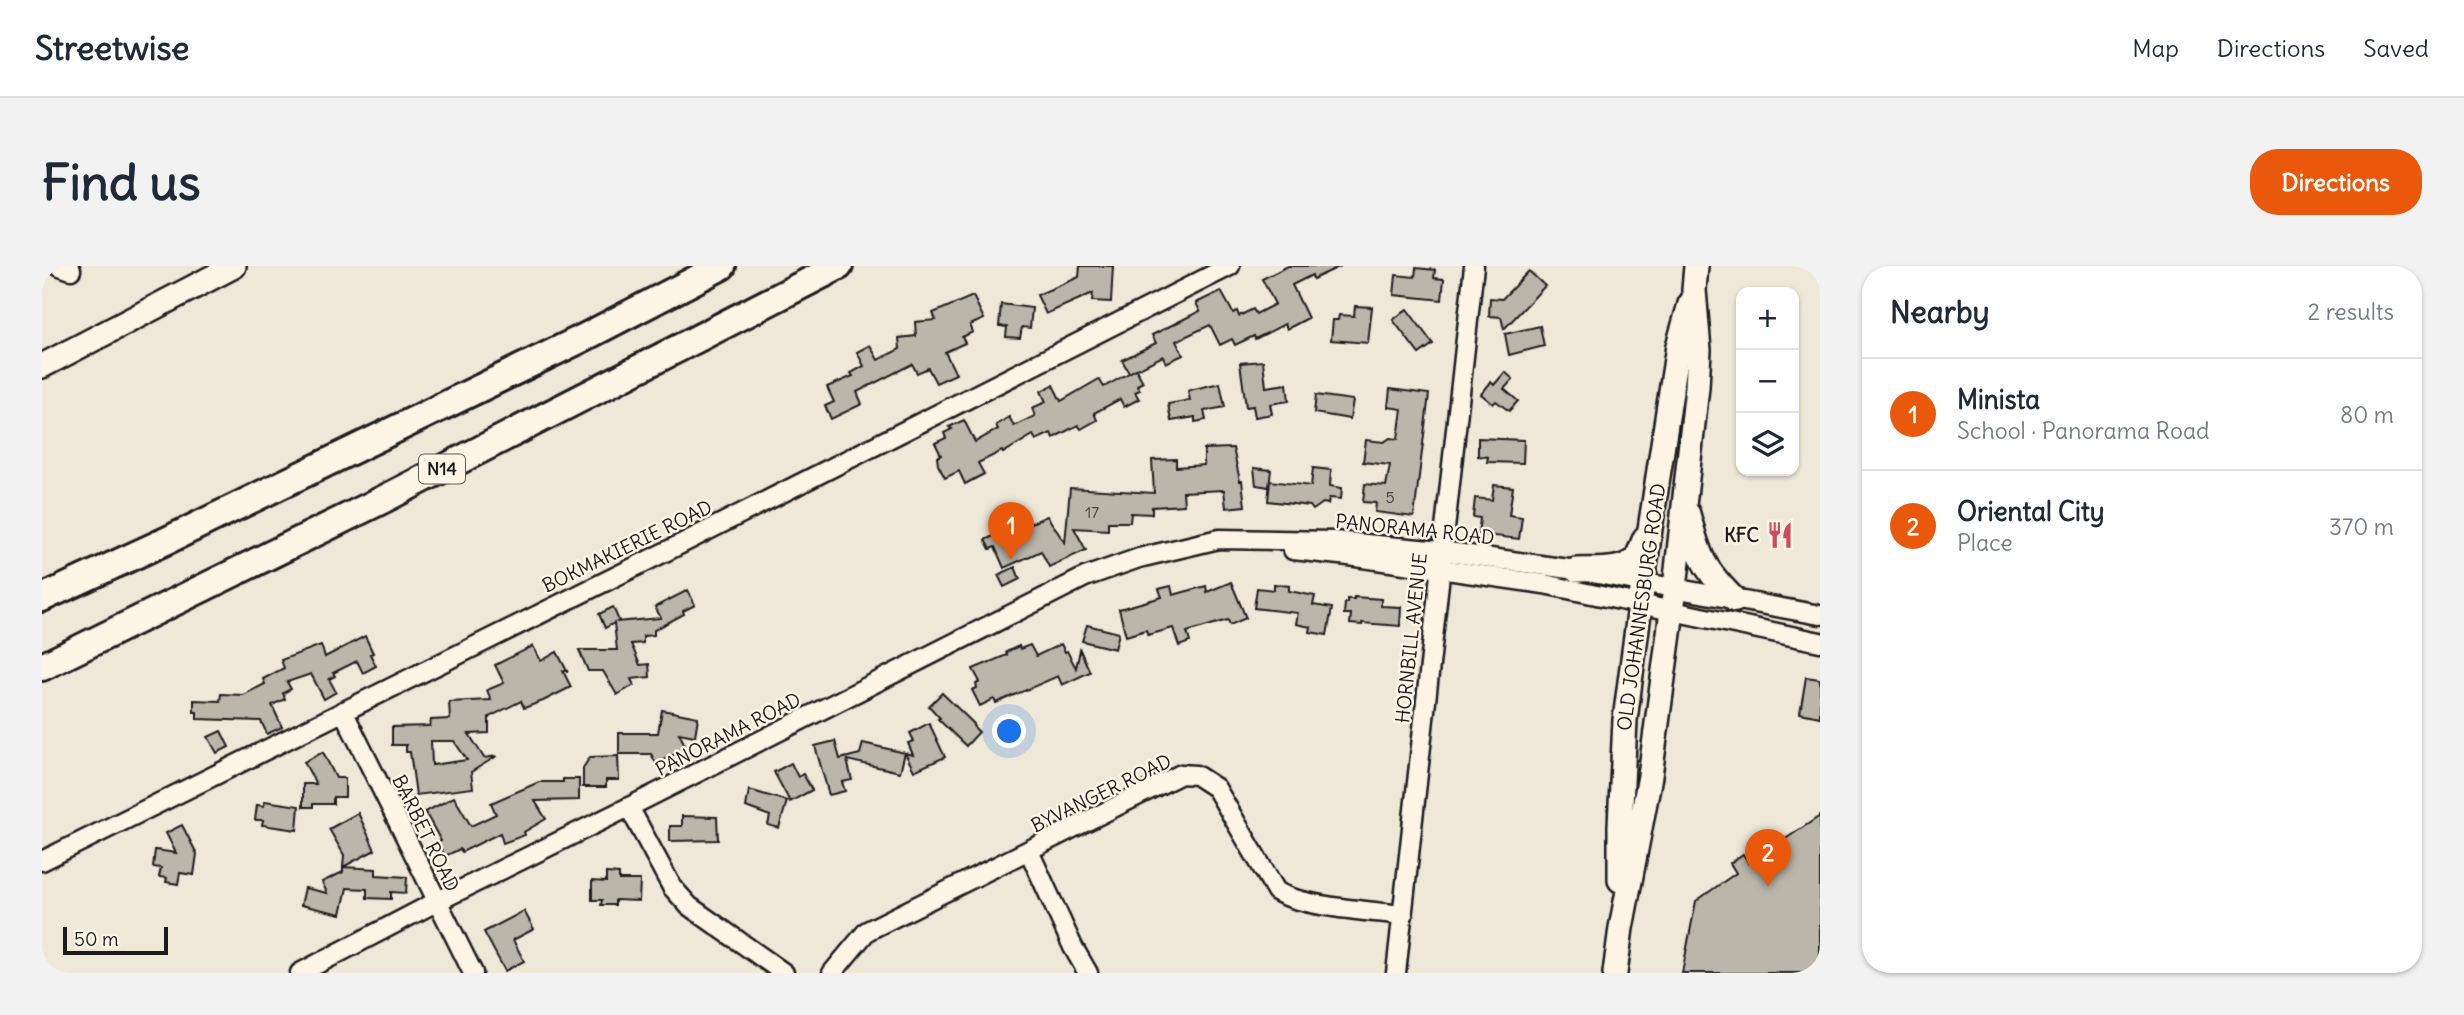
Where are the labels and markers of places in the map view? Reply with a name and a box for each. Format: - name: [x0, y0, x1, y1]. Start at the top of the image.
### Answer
- pin: 1: [988, 502, 1034, 560]
- restaurant icon: KFC: [1765, 520, 1795, 550]
- place label: KFC: [1724, 523, 1759, 547]
- pin: 2: [1745, 829, 1791, 887]

